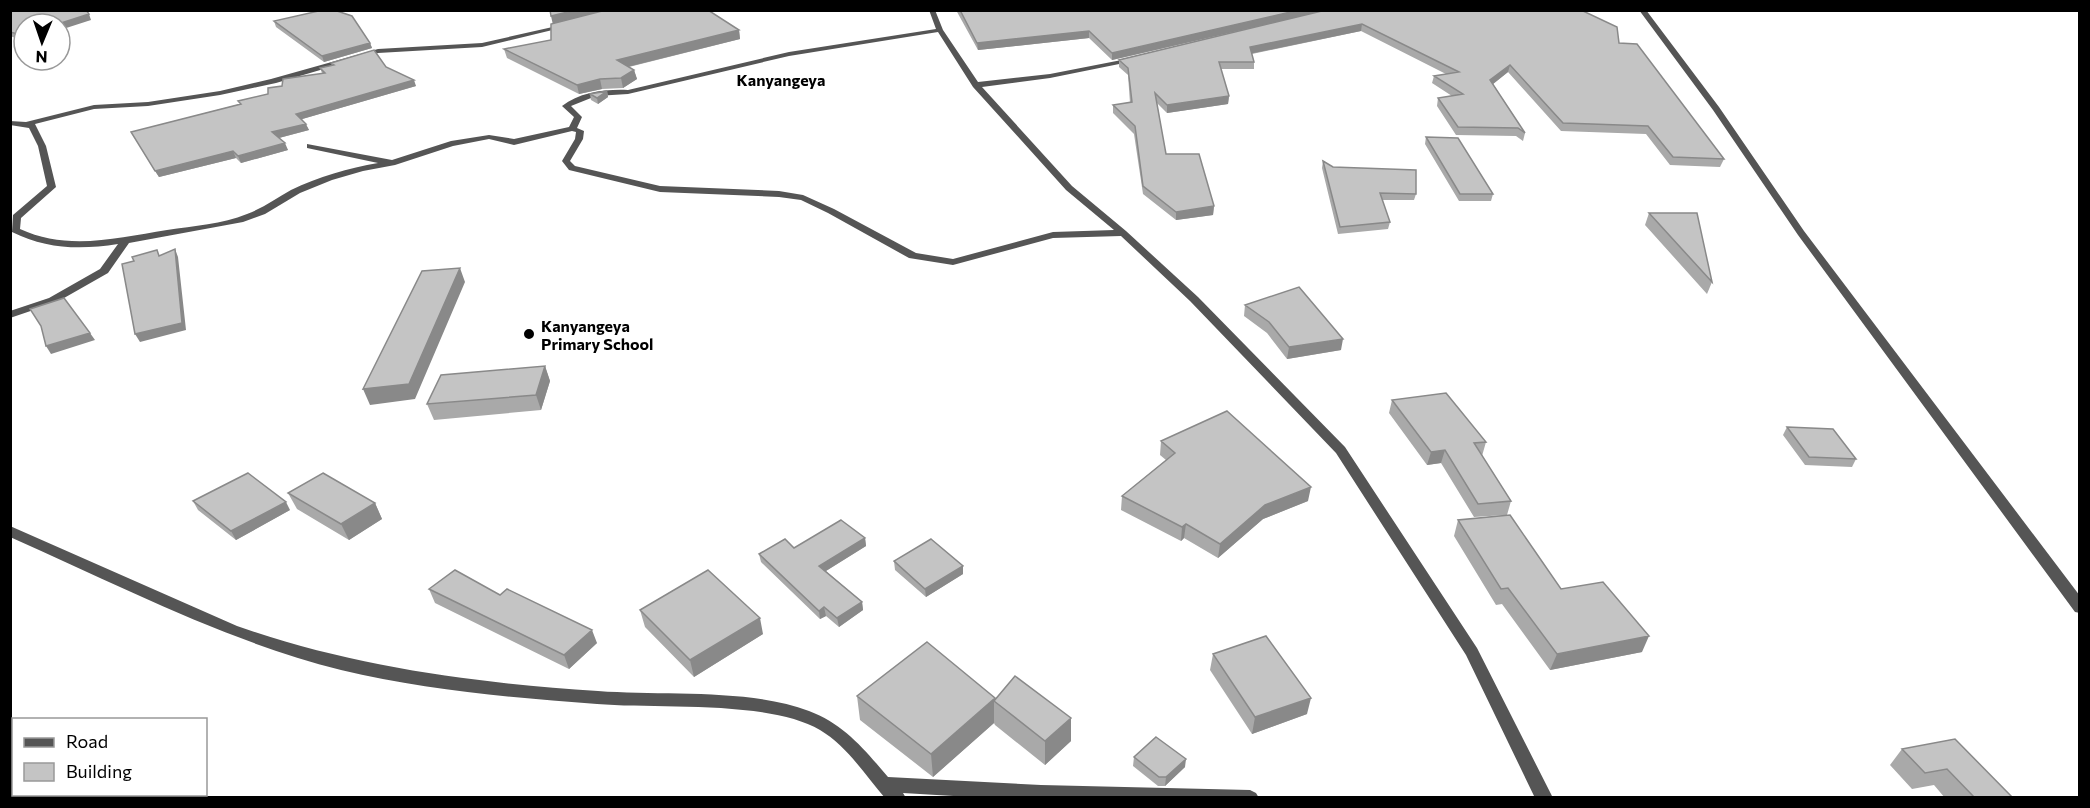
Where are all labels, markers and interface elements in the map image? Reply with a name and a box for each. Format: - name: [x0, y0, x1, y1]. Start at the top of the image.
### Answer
- north arrow: [12, 12, 72, 72]
- text: N: [35, 48, 48, 67]
- district label: Kanyangeya: [737, 70, 825, 89]
- place label: Kanyangeya Primary School: [541, 316, 653, 353]
- marker: Kanyangeya Primary School: [522, 327, 536, 341]
- legend: [12, 718, 207, 796]
- text: Road: [66, 730, 108, 752]
- text: Building: [66, 760, 132, 782]

